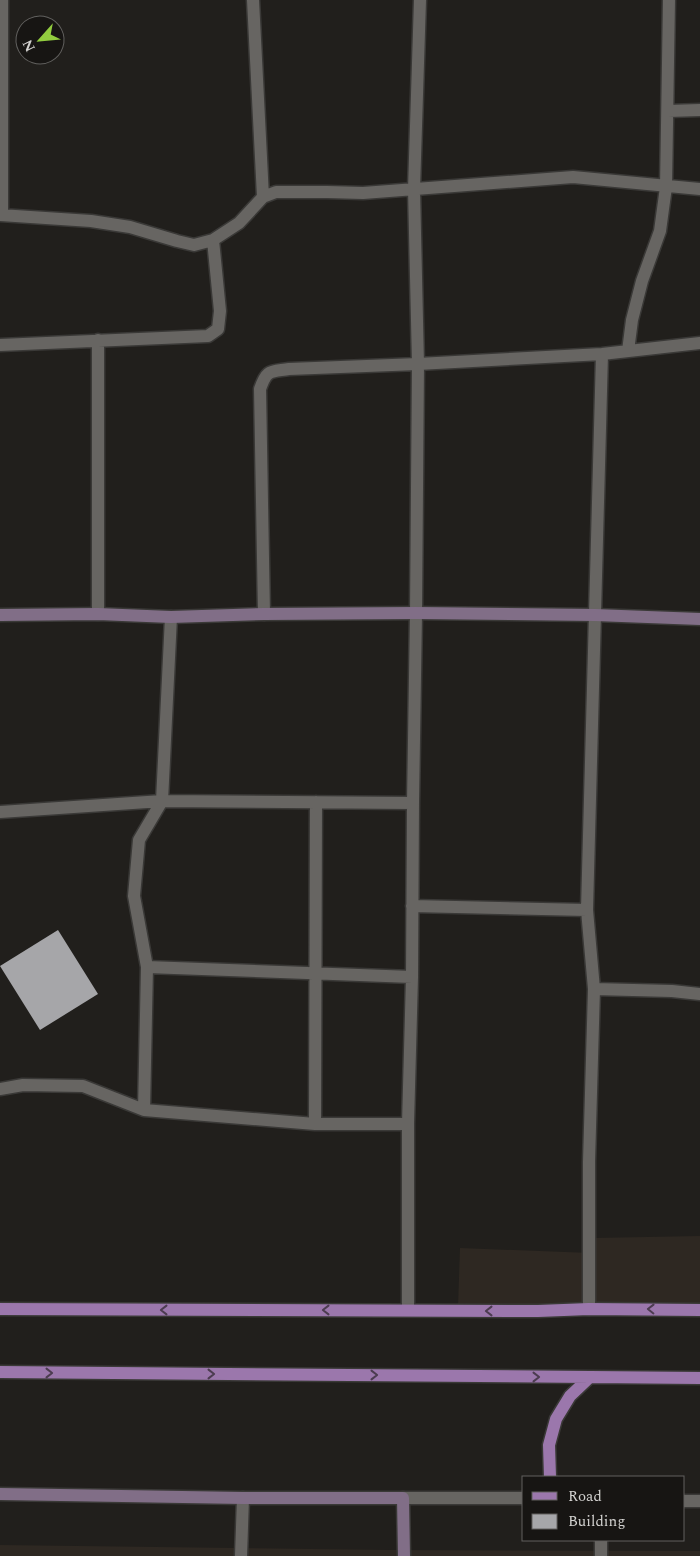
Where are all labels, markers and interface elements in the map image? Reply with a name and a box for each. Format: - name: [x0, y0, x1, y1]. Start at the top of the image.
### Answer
- north arrow: [15, 15, 65, 65]
- text: N: [17, 36, 41, 56]
- one-way arrow: [647, 1304, 655, 1314]
- one-way arrow: [160, 1305, 168, 1315]
- one-way arrow: [322, 1305, 330, 1315]
- one-way arrow: [485, 1306, 492, 1316]
- one-way arrow: [45, 1368, 53, 1378]
- one-way arrow: [208, 1369, 215, 1379]
- one-way arrow: [370, 1370, 378, 1380]
- one-way arrow: [532, 1372, 540, 1382]
- legend: [522, 1476, 685, 1541]
- text: Road: [568, 1485, 602, 1508]
- text: Building: [568, 1510, 625, 1533]

